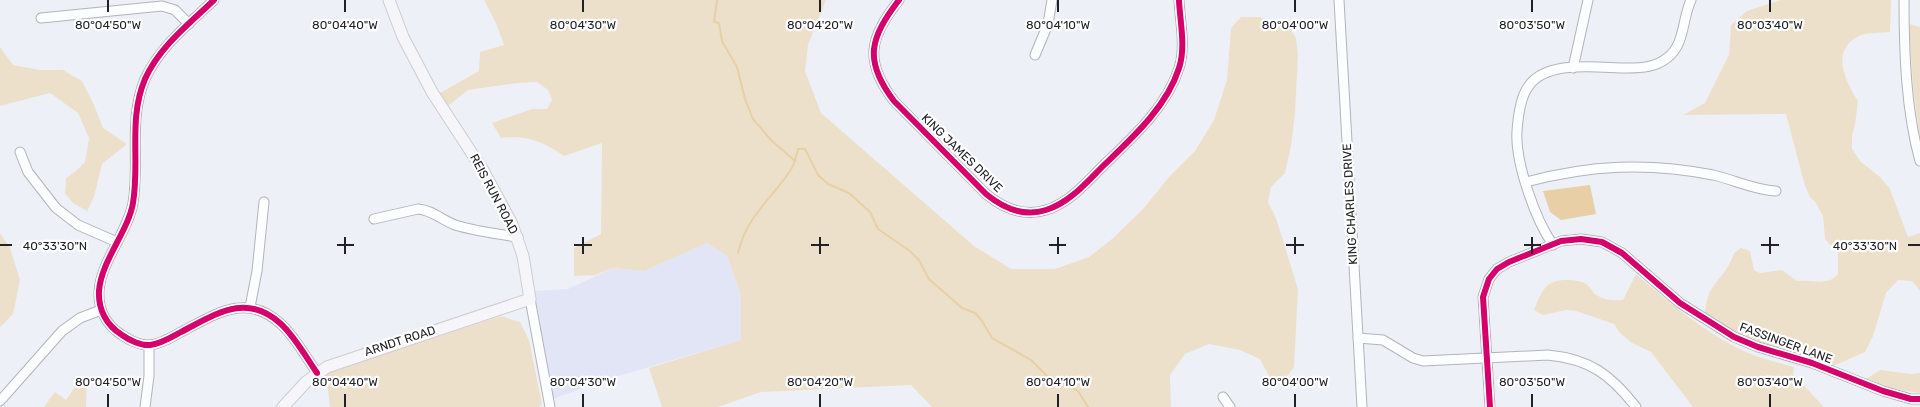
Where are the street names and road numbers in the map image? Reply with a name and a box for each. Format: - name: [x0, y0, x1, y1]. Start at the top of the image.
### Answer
- street label: KING JAMES DRIVE: [919, 111, 1005, 195]
- street label: KING CHARLES DRIVE: [1340, 143, 1360, 265]
- street label: REIS RUN ROAD: [467, 152, 521, 236]
- street label: FASSINGER LANE: [1738, 320, 1834, 366]
- street label: ARNDT ROAD: [363, 323, 437, 359]

